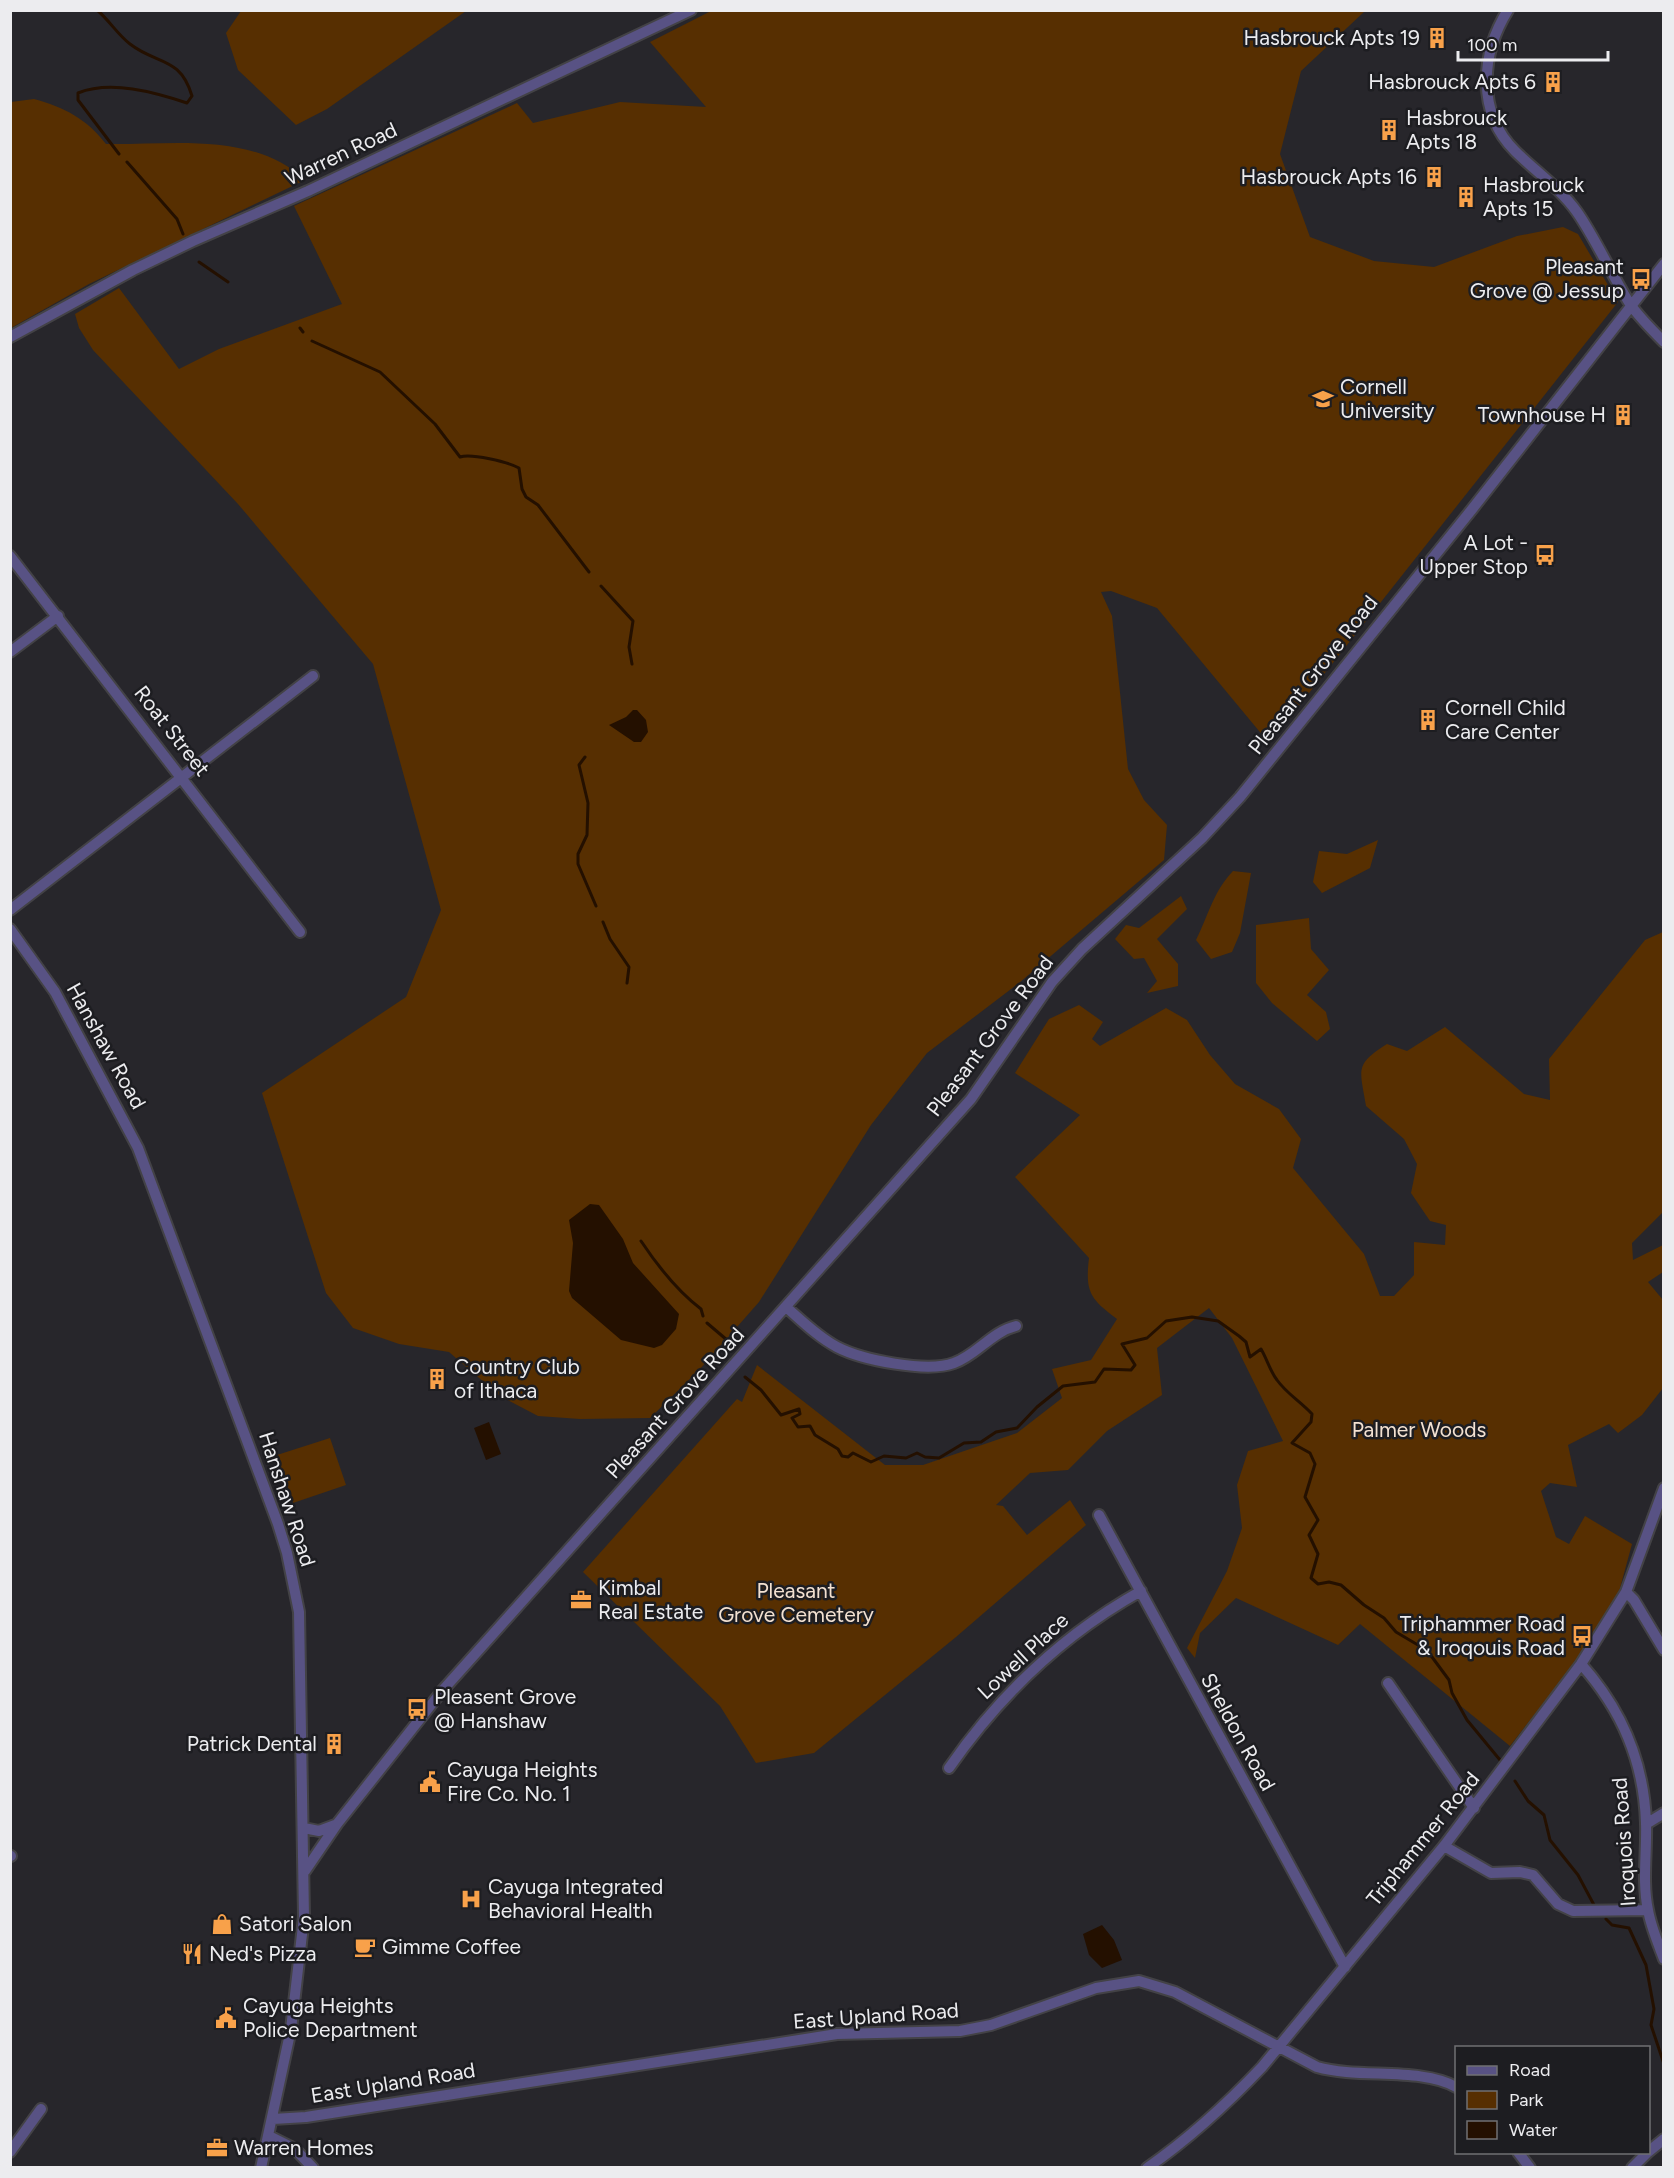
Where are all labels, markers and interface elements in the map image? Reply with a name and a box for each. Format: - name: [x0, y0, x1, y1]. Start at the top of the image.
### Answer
- scale bar: [1458, 24, 1608, 62]
- place label: Hasbrouck Apts 19: [1244, 25, 1420, 50]
- building icon: Hasbrouck Apts 19: [1425, 26, 1449, 50]
- text: 100 m: [1467, 34, 1517, 56]
- place label: Hasbrouck Apts 6: [1368, 69, 1536, 94]
- building icon: Hasbrouck Apts 6: [1541, 70, 1565, 94]
- place label: Hasbrouck Apts 18: [1406, 105, 1508, 154]
- street label: Warren Road: [281, 117, 401, 190]
- building icon: Hasbrouck Apts 18: [1377, 118, 1401, 142]
- place label: Hasbrouck Apts 16: [1241, 164, 1417, 189]
- building icon: Hasbrouck Apts 16: [1422, 165, 1446, 189]
- place label: Hasbrouck Apts 15: [1483, 172, 1585, 221]
- building icon: Hasbrouck Apts 15: [1454, 185, 1478, 209]
- place label: Pleasant Grove @ Jessup: [1470, 254, 1624, 303]
- bus stop icon: Pleasant Grove @ Jessup: [1629, 267, 1653, 291]
- place label: Cornell University: [1340, 374, 1434, 423]
- school or university icon: Cornell University: [1311, 387, 1335, 411]
- place label: Townhouse H: [1478, 402, 1606, 427]
- building icon: Townhouse H: [1611, 403, 1635, 427]
- place label: A Lot - Upper Stop: [1419, 530, 1528, 579]
- bus stop icon: A Lot - Upper Stop: [1533, 543, 1557, 567]
- street label: Pleasant Grove Road: [1243, 590, 1382, 759]
- street label: Roat Street: [129, 680, 216, 781]
- place label: Cornell Child Care Center: [1445, 695, 1566, 744]
- building icon: Cornell Child Care Center: [1416, 708, 1440, 732]
- street label: Pleasant Grove Road: [921, 950, 1058, 1121]
- street label: Hanshaw Road: [62, 978, 151, 1113]
- street label: Pleasant Grove Road: [600, 1322, 749, 1483]
- place label: Country Club of Ithaca: [454, 1354, 580, 1403]
- building icon: Country Club of Ithaca: [425, 1367, 449, 1391]
- park label: Palmer Woods: [1352, 1417, 1486, 1442]
- street label: Hanshaw Road: [254, 1428, 321, 1569]
- place label: Kimbal Real Estate: [598, 1575, 703, 1624]
- park label: Pleasant Grove Cemetery: [718, 1578, 874, 1627]
- office icon: Kimbal Real Estate: [569, 1588, 593, 1612]
- street label: Lowell Place: [972, 1607, 1073, 1704]
- place label: Triphammer Road & Iroqouis Road: [1400, 1611, 1565, 1660]
- bus stop icon: Triphammer Road & Iroqouis Road: [1570, 1624, 1594, 1648]
- street label: Sheldon Road: [1196, 1669, 1281, 1795]
- place label: Pleasent Grove @ Hanshaw: [434, 1684, 576, 1733]
- bus stop icon: Pleasent Grove @ Hanshaw: [405, 1697, 429, 1721]
- place label: Patrick Dental: [187, 1731, 317, 1756]
- building icon: Patrick Dental: [322, 1732, 346, 1756]
- place label: Cayuga Heights Fire Co. No. 1: [447, 1757, 598, 1806]
- street label: Triphammer Road: [1361, 1767, 1484, 1911]
- public building icon: Cayuga Heights Fire Co. No. 1: [418, 1770, 442, 1794]
- street label: Iroquois Road: [1607, 1777, 1640, 1907]
- place label: Cayuga Integrated Behavioral Health: [488, 1874, 663, 1923]
- hospital icon: Cayuga Integrated Behavioral Health: [459, 1887, 483, 1911]
- place label: Satori Salon: [239, 1911, 352, 1936]
- shop icon: Satori Salon: [210, 1912, 234, 1936]
- place label: Gimme Coffee: [382, 1934, 521, 1959]
- cafe icon: Gimme Coffee: [353, 1935, 377, 1959]
- place label: Ned's Pizza: [209, 1941, 317, 1966]
- restaurant icon: Ned's Pizza: [180, 1942, 204, 1966]
- place label: Cayuga Heights Police Department: [243, 1993, 418, 2042]
- street label: East Upland Road: [792, 1997, 960, 2034]
- public building icon: Cayuga Heights Police Department: [214, 2006, 238, 2030]
- legend: [1455, 2046, 1650, 2154]
- street label: East Upland Road: [309, 2057, 477, 2108]
- text: Road: [1509, 2059, 1550, 2081]
- text: Park: [1509, 2089, 1544, 2111]
- text: Water: [1509, 2119, 1557, 2141]
- place label: Warren Homes: [234, 2135, 374, 2160]
- office icon: Warren Homes: [205, 2136, 229, 2160]

